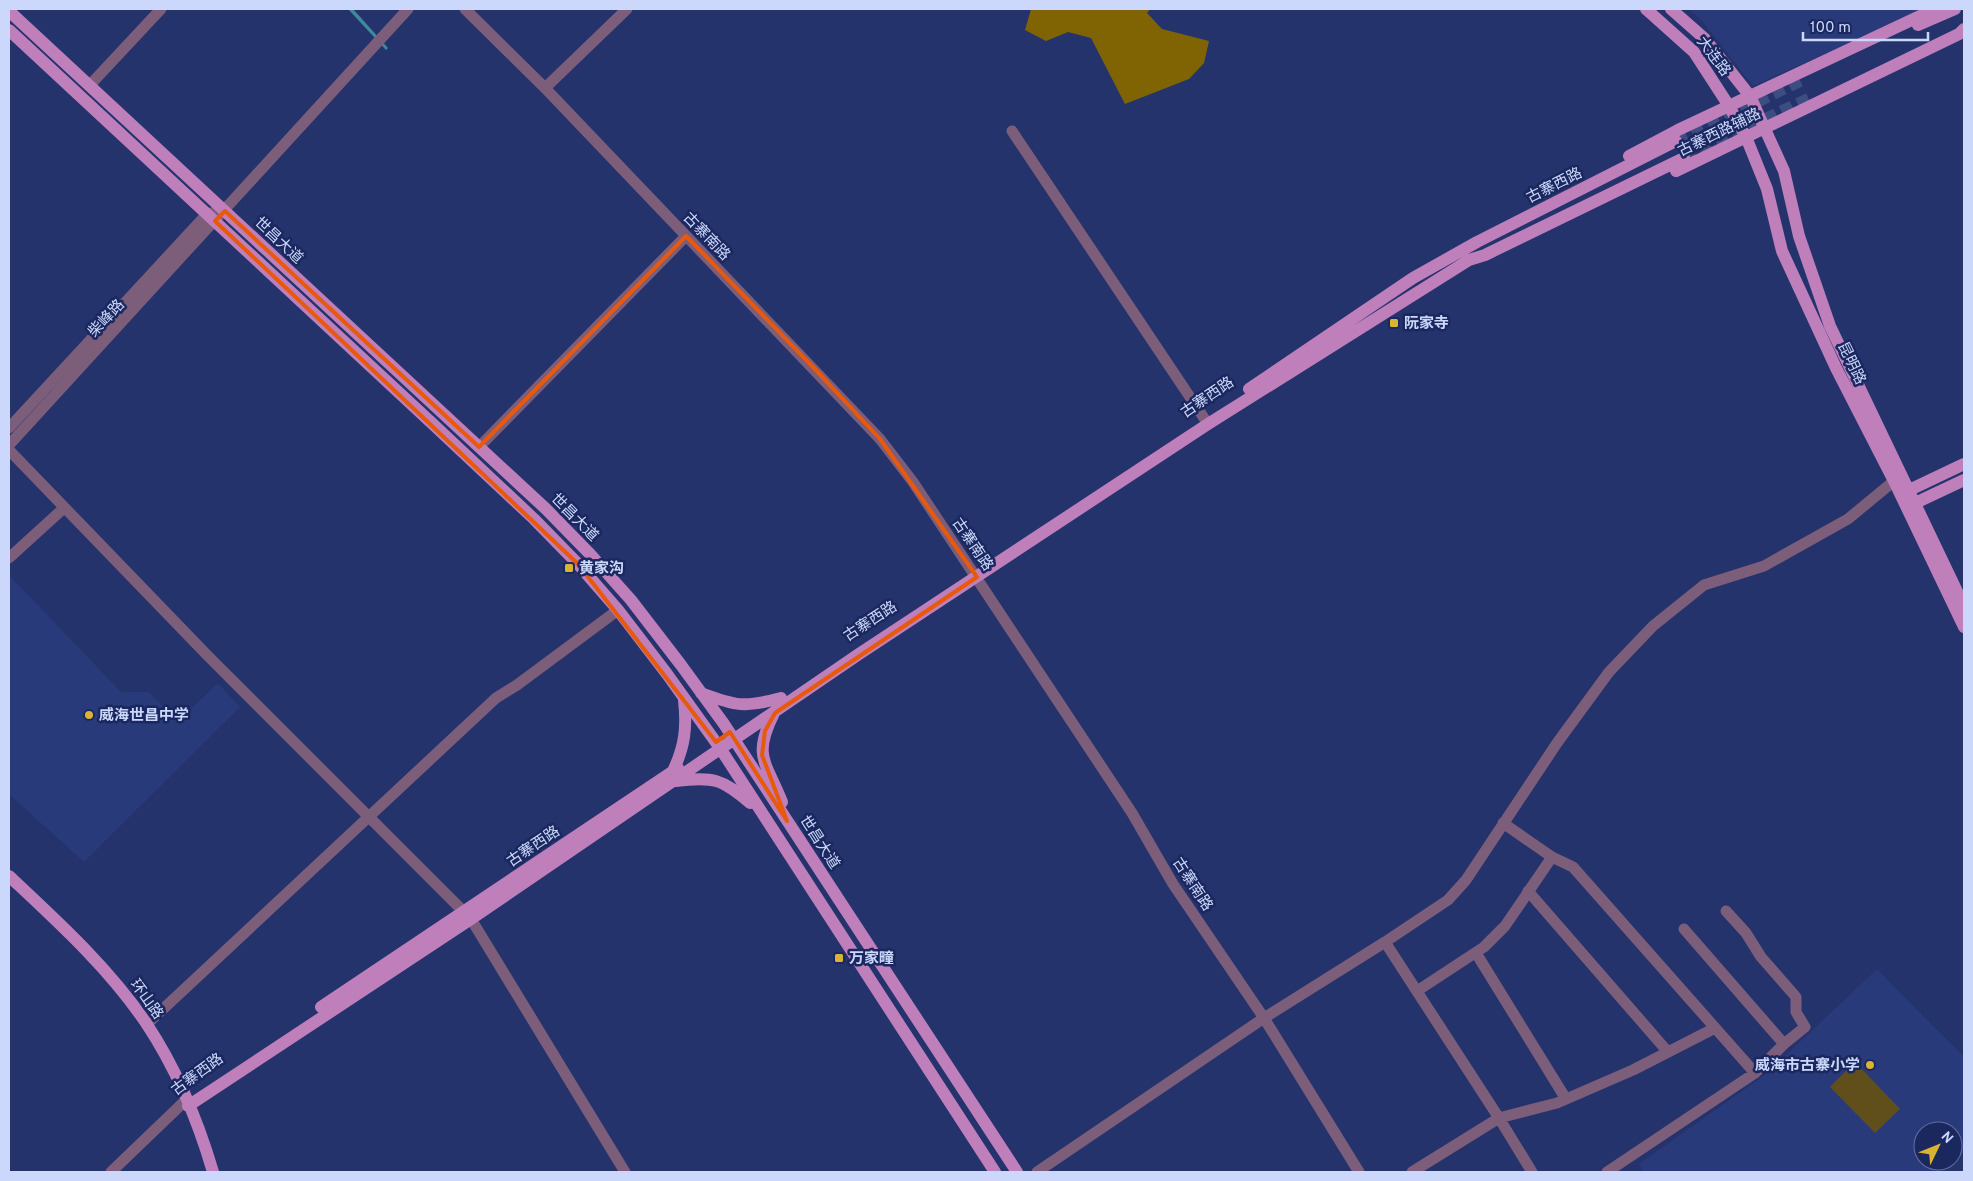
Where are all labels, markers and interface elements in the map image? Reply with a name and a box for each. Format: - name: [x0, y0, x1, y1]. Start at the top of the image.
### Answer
- scale bar: [1803, 10, 1928, 42]
- text: 100 m: [1810, 19, 1851, 38]
- street label: 大连路: [1692, 33, 1734, 81]
- street label: 古寨西路辅路: [1675, 105, 1764, 162]
- street label: 古寨西路: [1524, 164, 1586, 208]
- street label: 古寨南路: [678, 209, 734, 265]
- street label: 世昌大道: [250, 214, 306, 269]
- street label: 柴峰路: [84, 295, 129, 342]
- place label: 阮家寺: [1404, 315, 1449, 334]
- marker: 阮家寺: [1388, 317, 1400, 329]
- street label: 昆明路: [1832, 339, 1869, 388]
- street label: 古寨西路: [1178, 374, 1238, 423]
- street label: 世昌大道: [546, 490, 602, 546]
- street label: 古寨南路: [947, 515, 996, 575]
- place label: 黄家沟: [579, 560, 624, 579]
- marker: 黄家沟: [563, 562, 575, 574]
- street label: 古寨西路: [840, 598, 901, 647]
- place label: 威海世昌中学: [99, 706, 189, 726]
- marker: 威海世昌中学: [83, 709, 95, 721]
- street label: 世昌大道: [794, 812, 843, 873]
- street label: 古寨西路: [504, 823, 564, 872]
- street label: 古寨南路: [1167, 854, 1216, 915]
- place label: 万家疃: [849, 950, 894, 969]
- marker: 万家疃: [833, 952, 845, 964]
- street label: 环山路: [125, 976, 167, 1024]
- street label: 古寨西路: [168, 1050, 228, 1101]
- place label: 威海市古寨小学: [1755, 1056, 1860, 1076]
- marker: 威海市古寨小学: [1864, 1059, 1876, 1071]
- north arrow: [1913, 1121, 1963, 1171]
- text: N: [1937, 1129, 1956, 1148]

